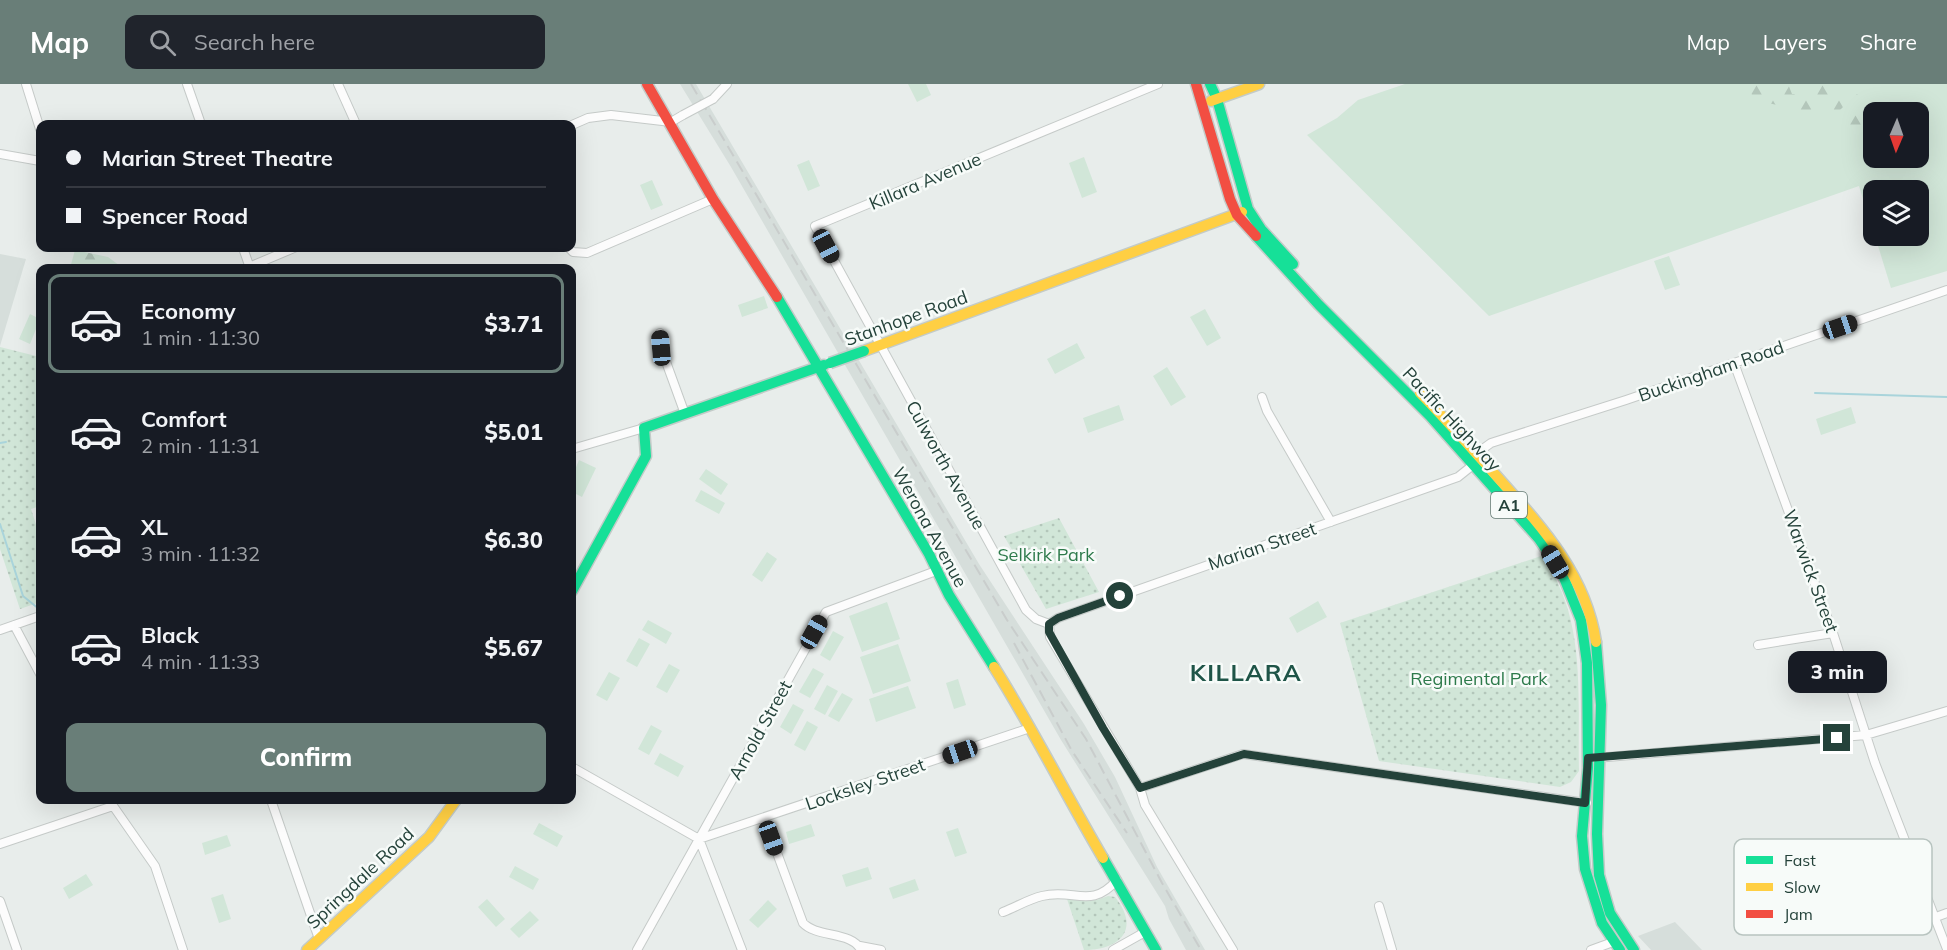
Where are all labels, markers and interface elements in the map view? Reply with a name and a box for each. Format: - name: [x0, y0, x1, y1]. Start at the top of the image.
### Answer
- search box: [125, 15, 545, 69]
- text: Map: [30, 25, 89, 60]
- icon: search: [146, 26, 179, 59]
- text: Search here: [194, 28, 315, 56]
- text: Map: [1687, 29, 1730, 55]
- text: Layers: [1763, 29, 1827, 55]
- text: Share: [1860, 29, 1917, 55]
- north arrow: [1863, 102, 1929, 168]
- map controls: [1863, 102, 1929, 246]
- text: Marian Street Theatre: [102, 144, 333, 172]
- street label: Killara Avenue: [865, 147, 985, 215]
- button: layers: [1863, 180, 1929, 246]
- text: Spencer Road: [102, 202, 248, 230]
- car: [810, 226, 842, 266]
- street label: Stanhope Road: [841, 285, 971, 351]
- icon: car: [69, 297, 123, 351]
- text: Economy: [141, 297, 236, 325]
- text: $3.71: [484, 310, 543, 338]
- car: [1820, 313, 1860, 341]
- text: 1 min · 11:30: [141, 325, 260, 350]
- car: [650, 329, 672, 367]
- street label: Buckingham Road: [1635, 335, 1787, 407]
- street label: Pacific Highway: [1398, 362, 1507, 476]
- street label: Culworth Avenue: [901, 397, 991, 533]
- icon: car: [69, 405, 123, 459]
- text: Comfort: [141, 405, 227, 433]
- text: $5.01: [484, 418, 543, 446]
- text: 2 min · 11:31: [141, 433, 260, 458]
- street label: Werona Avenue: [887, 463, 973, 591]
- road number: A1: [1491, 492, 1527, 518]
- street label: Warwick Street: [1778, 506, 1844, 636]
- icon: car: [69, 513, 123, 567]
- text: XL: [141, 513, 168, 541]
- street label: Marian Street: [1205, 517, 1319, 575]
- text: $6.30: [484, 526, 543, 554]
- text: 3 min · 11:32: [141, 541, 260, 566]
- car: [1538, 542, 1572, 582]
- park label: Selkirk Park: [997, 543, 1095, 566]
- route start: [1106, 582, 1133, 609]
- car: [797, 612, 831, 652]
- icon: car: [69, 621, 123, 675]
- text: Black: [141, 621, 199, 649]
- text: $5.67: [484, 634, 543, 662]
- text: 4 min · 11:33: [141, 649, 260, 674]
- callout: 3 min: [1788, 651, 1886, 693]
- district label: KILLARA: [1190, 657, 1302, 687]
- text: 3 min: [1811, 659, 1864, 684]
- park label: Regimental Park: [1410, 667, 1548, 690]
- street label: Arnold Street: [723, 676, 797, 784]
- button: Confirm: [66, 723, 546, 792]
- route end: [1823, 724, 1850, 751]
- car: [940, 738, 980, 766]
- street label: Locksley Street: [802, 753, 928, 815]
- car: [756, 818, 786, 858]
- street label: Springdale Road: [301, 822, 419, 934]
- legend: [1734, 839, 1932, 935]
- text: Fast: [1784, 850, 1816, 870]
- text: Slow: [1784, 877, 1821, 897]
- text: Jam: [1784, 904, 1813, 924]

